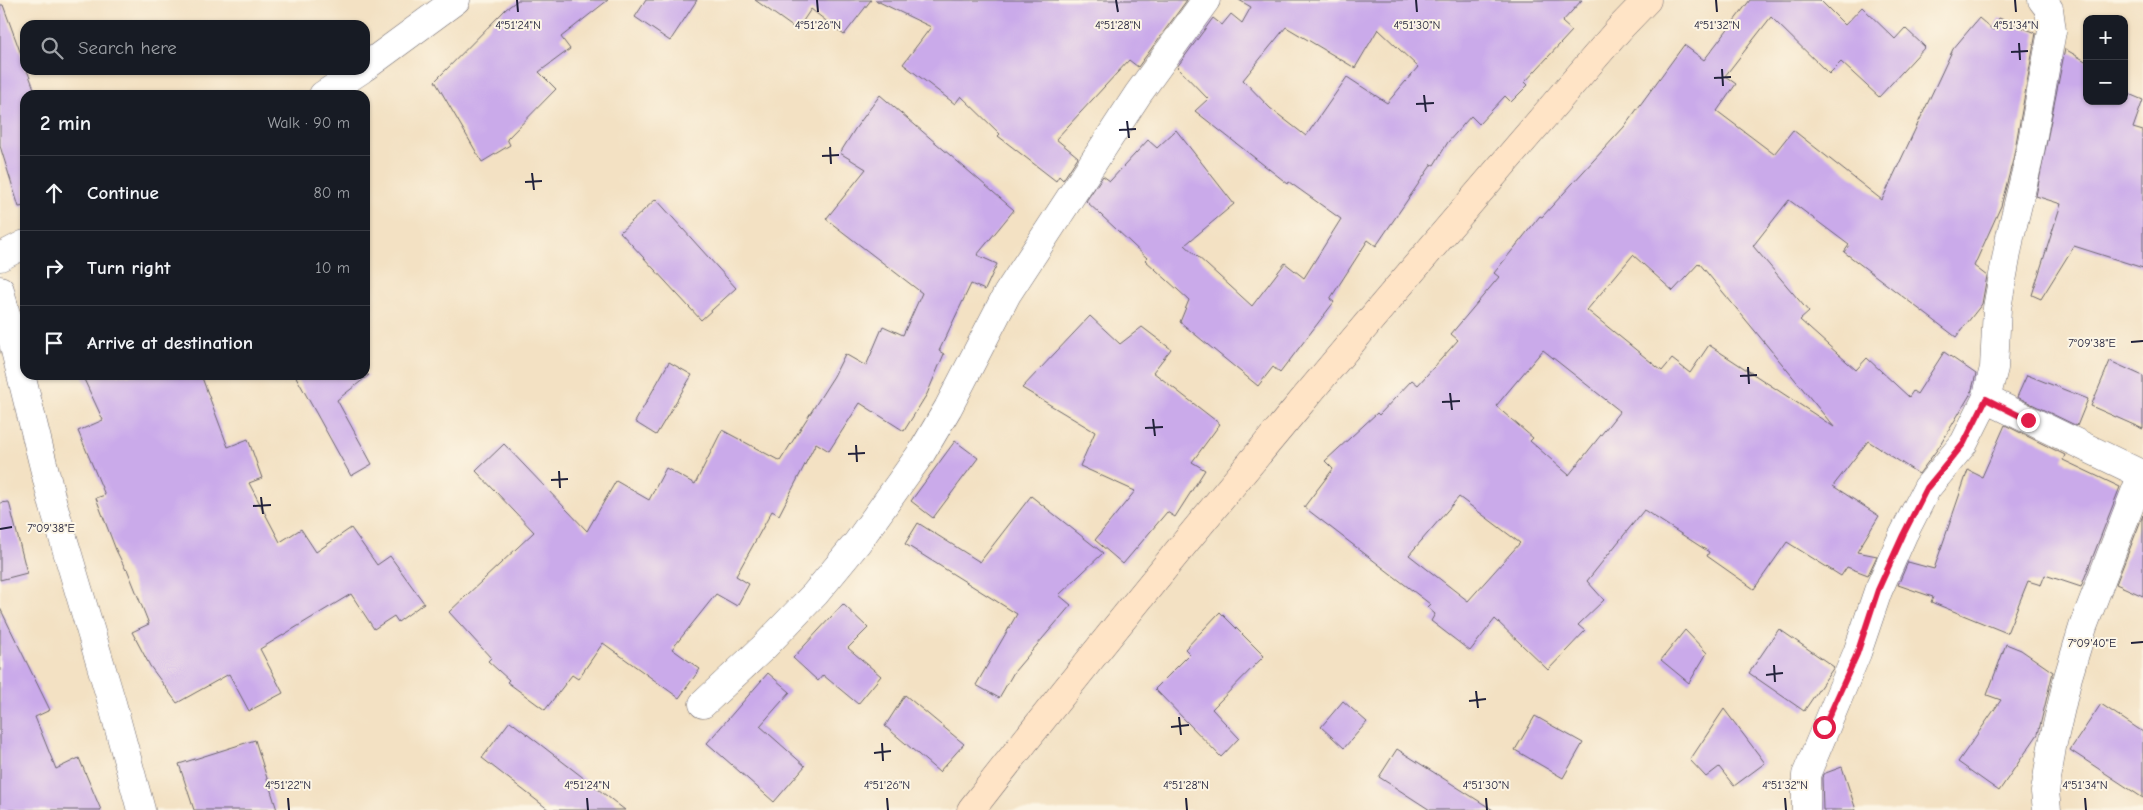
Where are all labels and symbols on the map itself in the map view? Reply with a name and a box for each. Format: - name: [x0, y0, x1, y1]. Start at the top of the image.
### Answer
- text: 4°51'24"N: [495, 18, 541, 32]
- text: 4°51'26"N: [795, 18, 841, 32]
- text: 4°51'28"N: [1095, 18, 1141, 32]
- text: 4°51'30"N: [1394, 18, 1440, 32]
- text: 4°51'32"N: [1694, 18, 1740, 32]
- text: 4°51'34"N: [1993, 18, 2039, 32]
- text: 7°09'38"E: [2068, 336, 2116, 350]
- route end: [2017, 409, 2040, 432]
- text: 7°09'38"E: [27, 521, 75, 535]
- text: 7°09'40"E: [2068, 636, 2116, 650]
- route start: [1813, 716, 1836, 739]
- text: 4°51'22"N: [265, 778, 311, 792]
- text: 4°51'24"N: [564, 778, 610, 792]
- text: 4°51'26"N: [864, 778, 910, 792]
- text: 4°51'28"N: [1163, 778, 1209, 792]
- text: 4°51'30"N: [1463, 778, 1509, 792]
- text: 4°51'32"N: [1762, 778, 1808, 792]
- text: 4°51'34"N: [2062, 778, 2108, 792]

